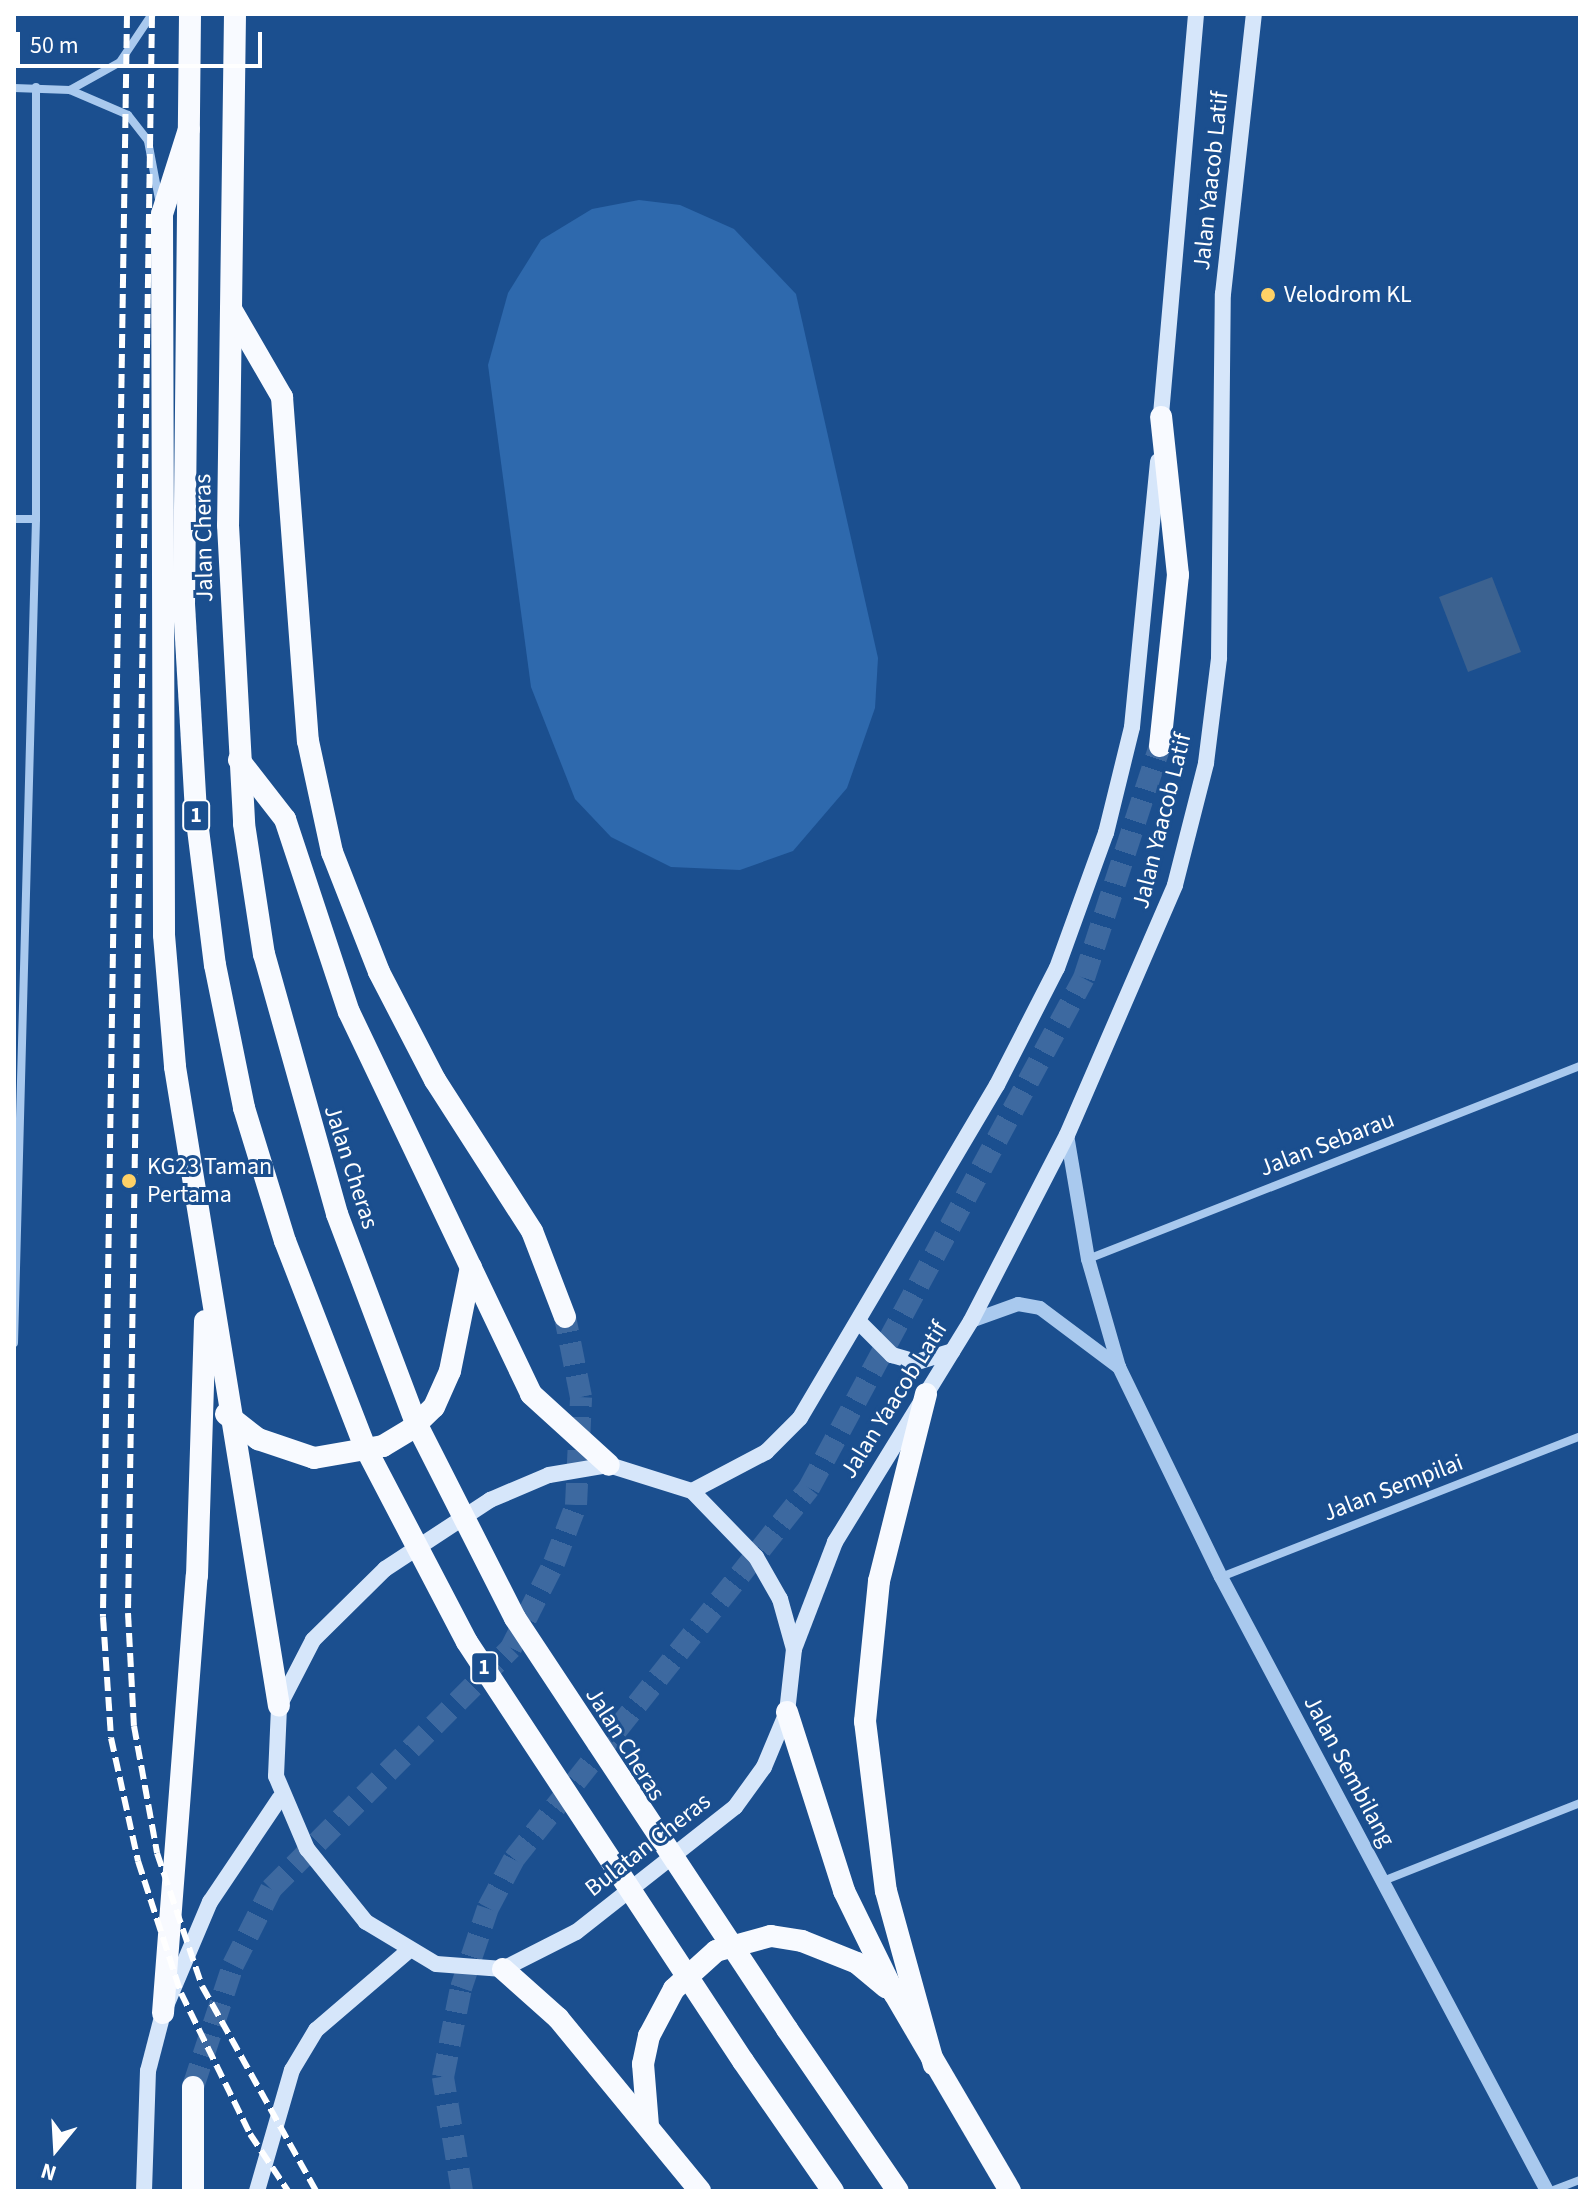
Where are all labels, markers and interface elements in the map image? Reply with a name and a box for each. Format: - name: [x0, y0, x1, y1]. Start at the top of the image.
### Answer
- scale bar: [20, 16, 266, 66]
- text: 50 m: [30, 28, 79, 63]
- street label: Jalan Yaacob Latif: [1187, 90, 1235, 272]
- place label: Velodrom KL: [1284, 281, 1412, 309]
- marker: Velodrom KL: [1259, 286, 1277, 304]
- street label: Jalan Cheras: [188, 474, 220, 602]
- street label: Jalan Yaacob Latif: [1126, 730, 1198, 912]
- road number: 1: [182, 798, 210, 834]
- street label: Jalan Cheras: [317, 1102, 385, 1232]
- street label: Jalan Sebarau: [1255, 1105, 1399, 1183]
- place label: KG23 Taman Pertama: [147, 1153, 272, 1209]
- marker: KG23 Taman Pertama: [118, 1170, 140, 1192]
- street label: Jalan Yaacob Latif: [834, 1316, 954, 1484]
- street label: Jalan Sempilai: [1319, 1448, 1467, 1528]
- road number: 1: [470, 1650, 498, 1686]
- street label: Jalan Cheras: [579, 1682, 671, 1806]
- street label: Jalan Sembilang: [1297, 1691, 1401, 1851]
- street label: Bulatan Cheras: [580, 1787, 716, 1903]
- north arrow: [16, 2109, 96, 2189]
- text: N: [37, 2154, 60, 2189]

